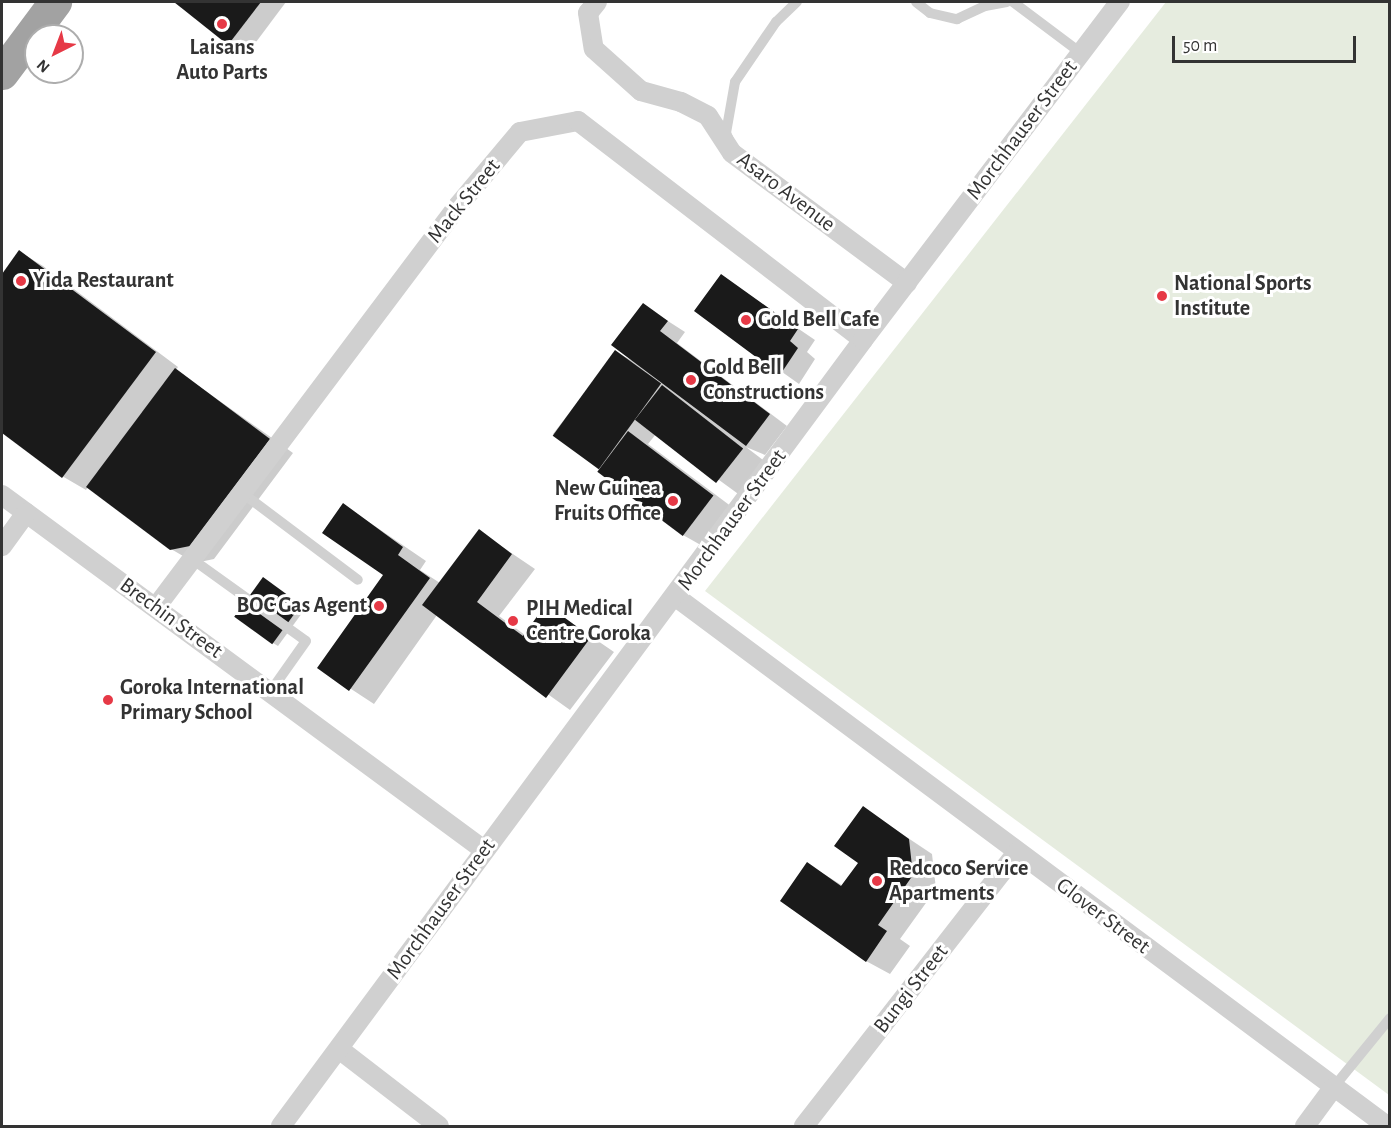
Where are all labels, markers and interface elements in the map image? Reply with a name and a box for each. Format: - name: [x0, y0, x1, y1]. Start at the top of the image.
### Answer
- marker: Laisans Auto Parts: [215, 17, 229, 31]
- north arrow: [24, 24, 84, 84]
- scale bar: [1175, 24, 1360, 62]
- place label: Laisans Auto Parts: [176, 34, 268, 86]
- text: 50 m: [1183, 37, 1217, 55]
- street label: Morchhauser Street: [961, 55, 1083, 205]
- text: N: [34, 56, 53, 76]
- street label: Asaro Avenue: [732, 146, 840, 238]
- street label: Mack Street: [422, 153, 506, 249]
- place label: Yida Restaurant: [33, 268, 174, 294]
- place label: National Sports Institute: [1174, 270, 1311, 322]
- marker: Yida Restaurant: [14, 274, 28, 288]
- marker: National Sports Institute: [1155, 289, 1169, 303]
- place label: Gold Bell Cafe: [758, 307, 879, 333]
- marker: Gold Bell Cafe: [739, 313, 753, 327]
- place label: Gold Bell Constructions: [703, 354, 824, 406]
- marker: Gold Bell Constructions: [684, 373, 698, 387]
- street label: Morchhauser Street: [672, 444, 792, 596]
- place label: New Guinea Fruits Office: [554, 475, 661, 526]
- marker: New Guinea Fruits Office: [666, 494, 680, 508]
- street label: Brechin Street: [114, 572, 228, 664]
- place label: BOC Gas Agent: [237, 593, 367, 619]
- place label: PIH Medical Centre Goroka: [526, 595, 651, 646]
- marker: BOC Gas Agent: [372, 599, 386, 613]
- marker: PIH Medical Centre Goroka: [504, 612, 522, 630]
- place label: Goroka International Primary School: [120, 674, 304, 726]
- marker: Goroka International Primary School: [101, 693, 115, 707]
- street label: Morchhauser Street: [381, 833, 501, 985]
- place label: Redcoco Service Apartments: [889, 855, 1028, 906]
- street label: Glover Street: [1051, 872, 1155, 960]
- marker: Redcoco Service Apartments: [870, 874, 884, 888]
- street label: Bungi Street: [868, 939, 954, 1039]

